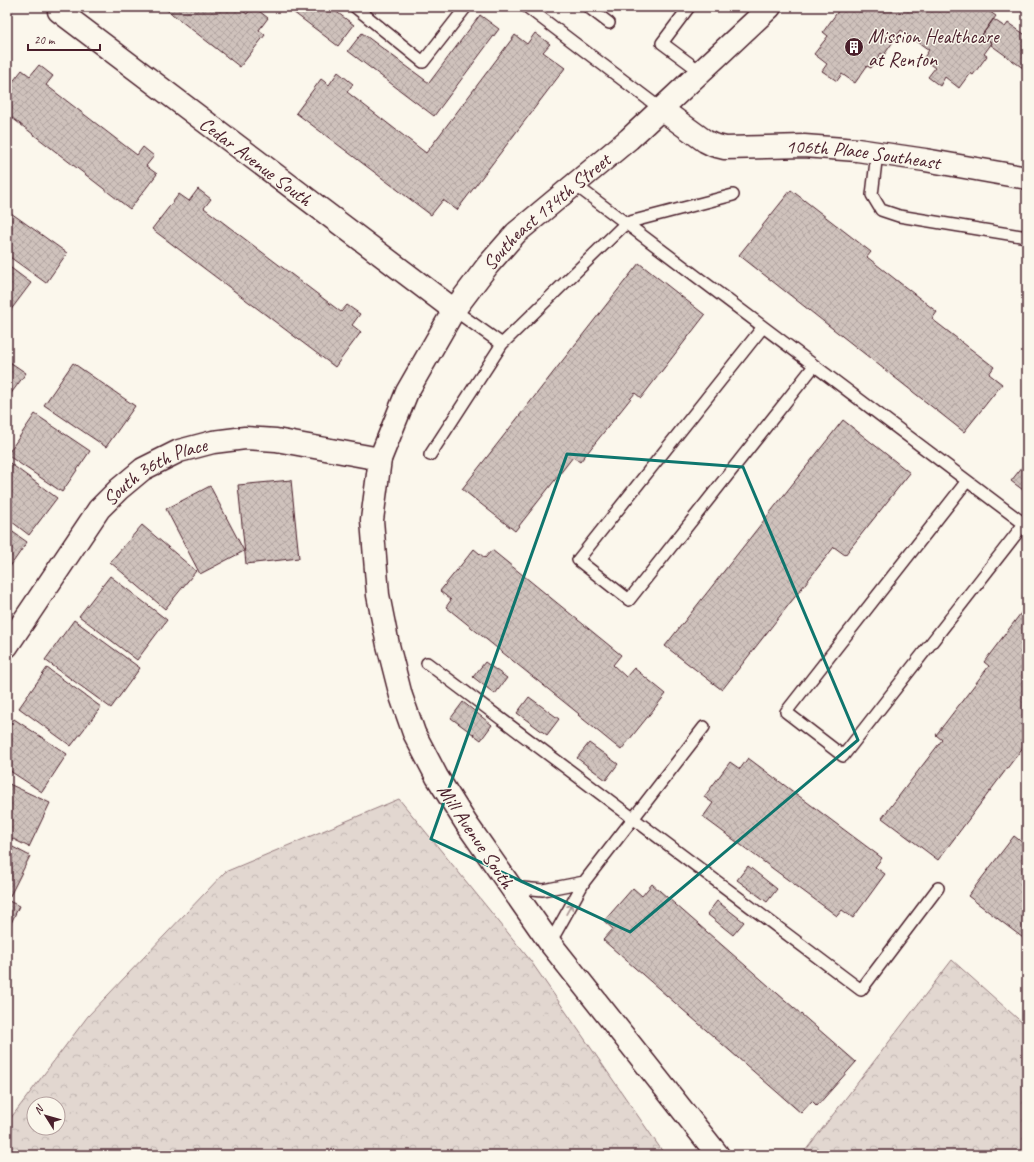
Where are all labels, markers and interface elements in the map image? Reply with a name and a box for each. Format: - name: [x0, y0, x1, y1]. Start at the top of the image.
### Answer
- place label: Mission Healthcare at Renton: [868, 24, 1000, 72]
- scale bar: [28, 26, 100, 52]
- text: 20 m: [34, 32, 56, 48]
- building icon: Mission Healthcare at Renton: [843, 36, 865, 58]
- street label: Cedar Avenue South: [194, 111, 318, 212]
- street label: 106th Place Southeast: [785, 134, 944, 176]
- street label: Southeast 174th Street: [477, 146, 617, 276]
- street label: South 36th Place: [98, 432, 211, 511]
- street label: Mill Avenue South: [431, 779, 520, 894]
- one-way arrow: [565, 904, 573, 916]
- north arrow: [26, 1096, 66, 1136]
- text: N: [30, 1101, 47, 1117]

